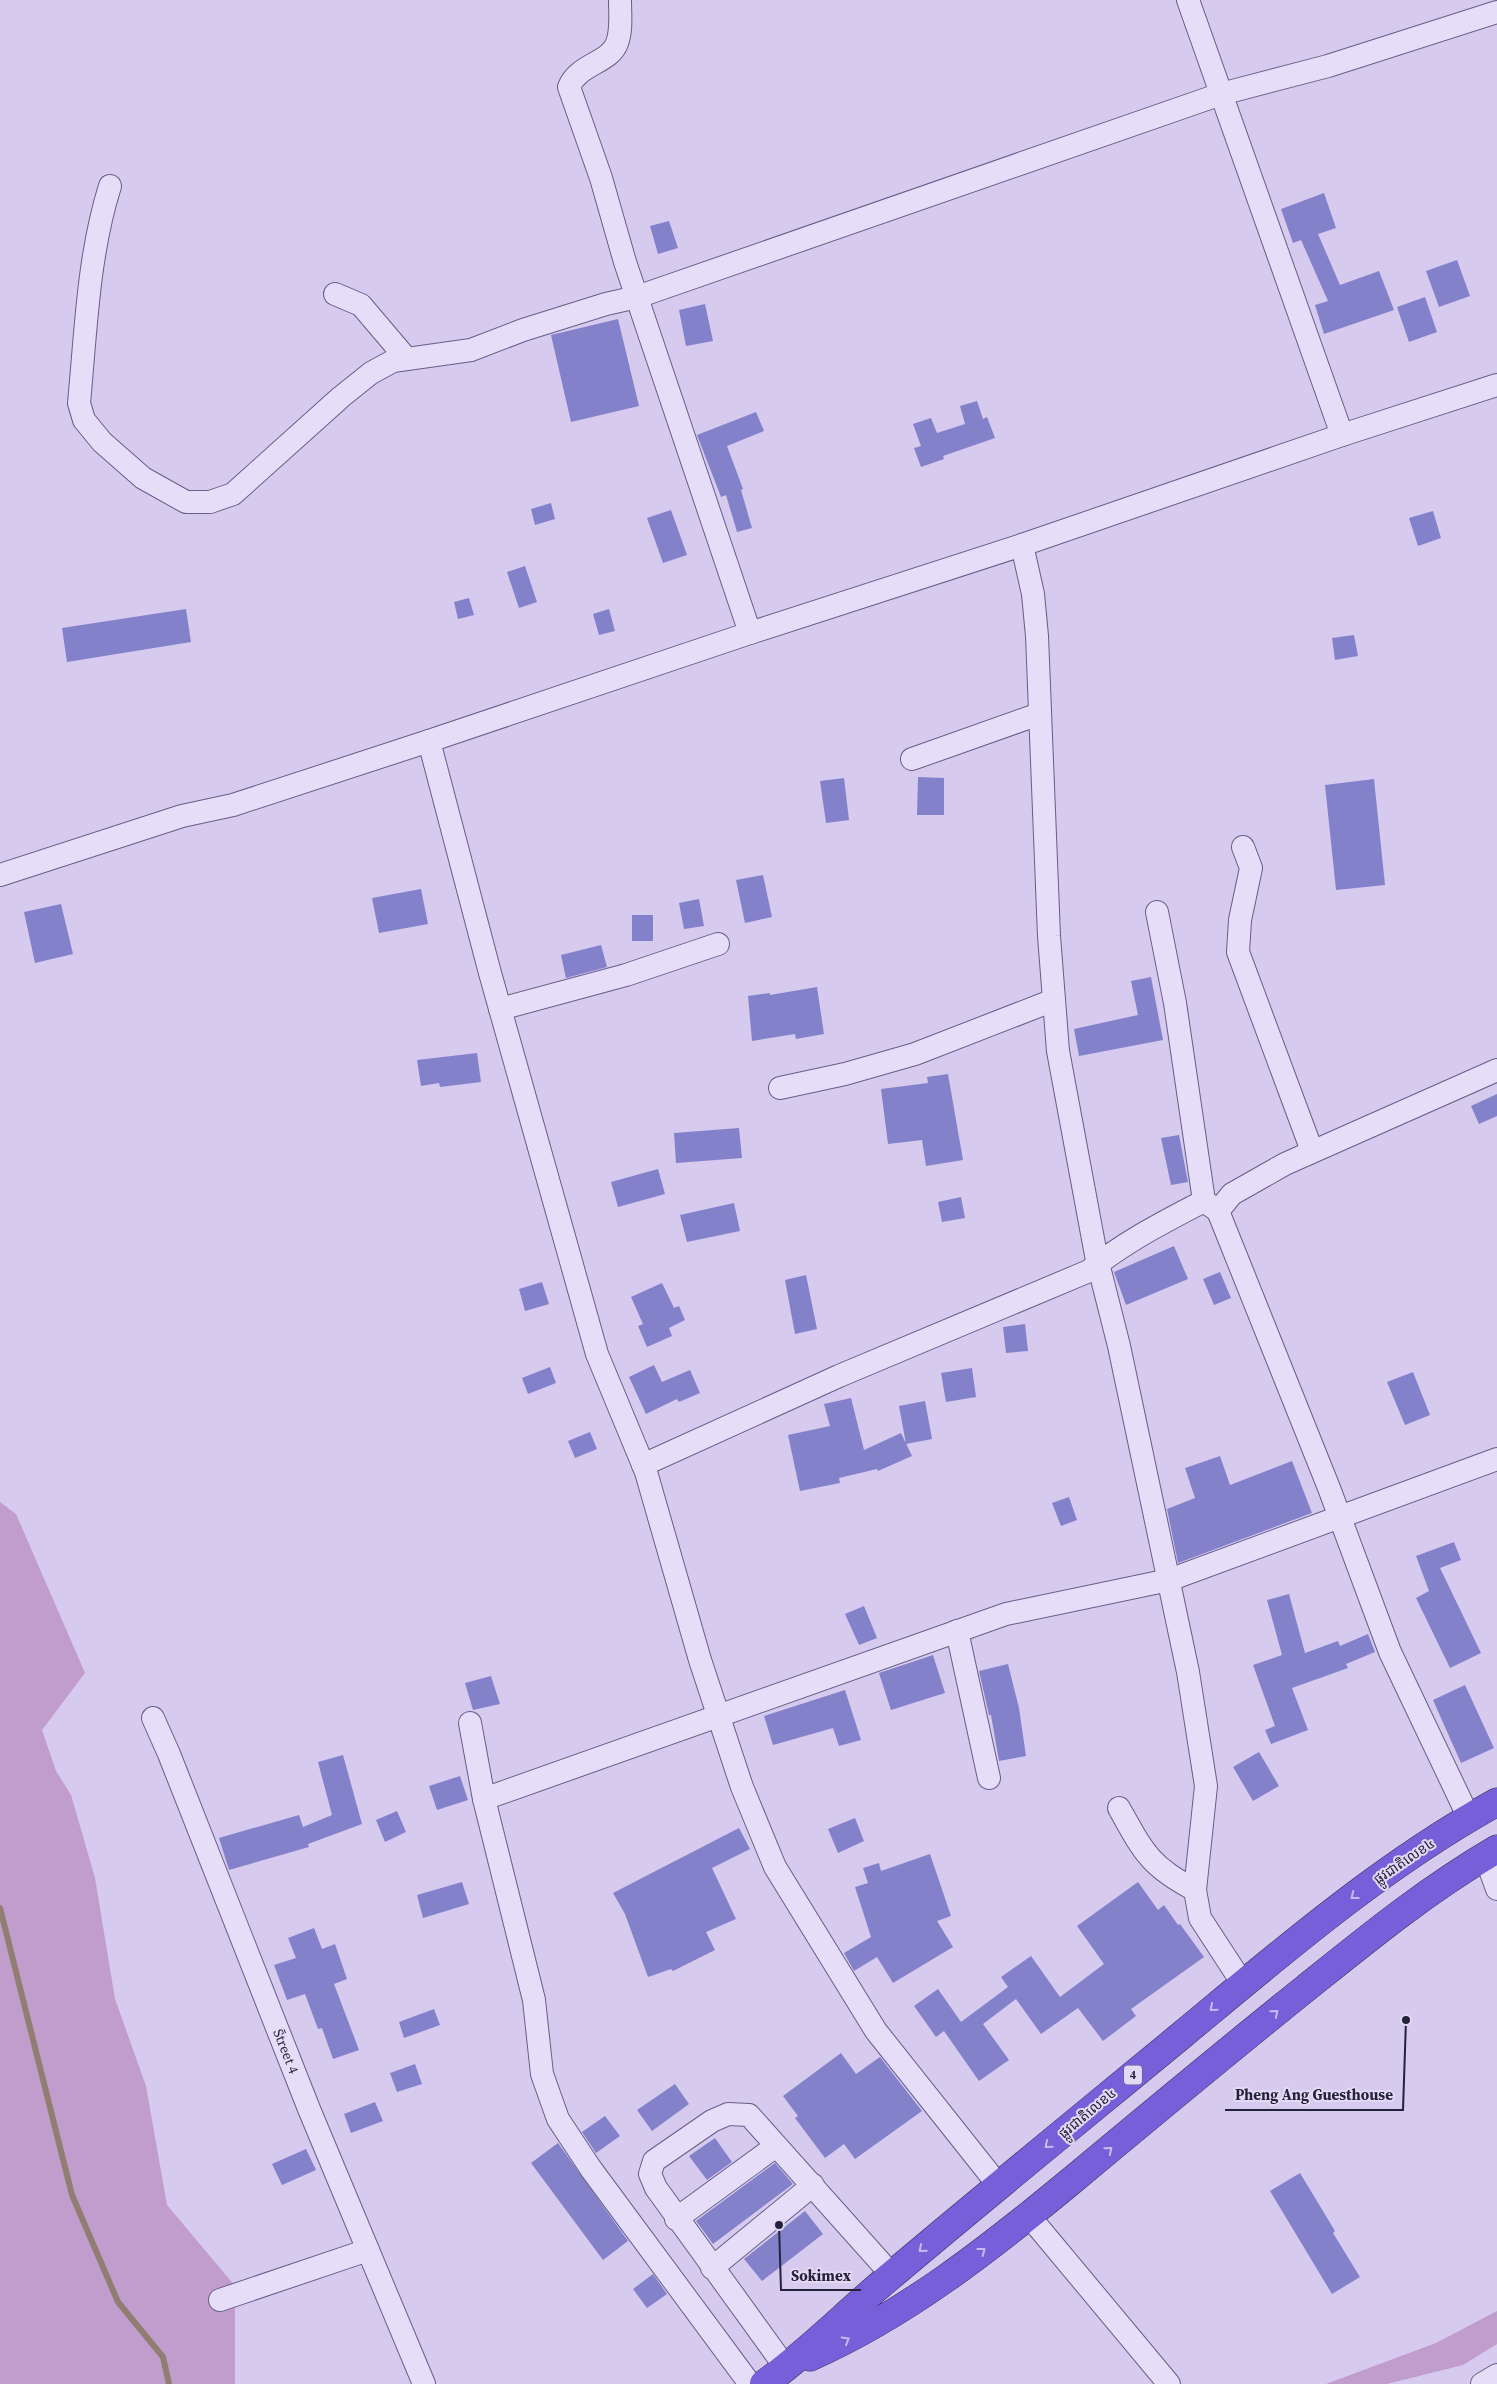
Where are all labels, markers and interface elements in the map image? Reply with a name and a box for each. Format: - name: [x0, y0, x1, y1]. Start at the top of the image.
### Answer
- street label: ផ្លូវជាតិលេខ៤: [1369, 1833, 1440, 1891]
- one-way arrow: [1351, 1891, 1360, 1899]
- one-way arrow: [1210, 2003, 1219, 2012]
- one-way arrow: [1269, 2011, 1278, 2019]
- street label: S̄treet 4: [268, 2026, 304, 2077]
- road number: 4: [1124, 2066, 1142, 2084]
- callout: Pheng Ang Guesthouse: [1225, 2080, 1403, 2110]
- street label: ផ្លូវជាតិលេខ៤: [1054, 2083, 1122, 2145]
- text: Pheng Ang Guesthouse: [1235, 2084, 1393, 2105]
- one-way arrow: [1044, 2140, 1053, 2149]
- one-way arrow: [1103, 2146, 1112, 2155]
- one-way arrow: [919, 2243, 928, 2252]
- one-way arrow: [976, 2248, 986, 2257]
- callout: Sokimex: [781, 2260, 861, 2290]
- text: Sokimex: [791, 2265, 852, 2286]
- one-way arrow: [841, 2337, 850, 2347]

